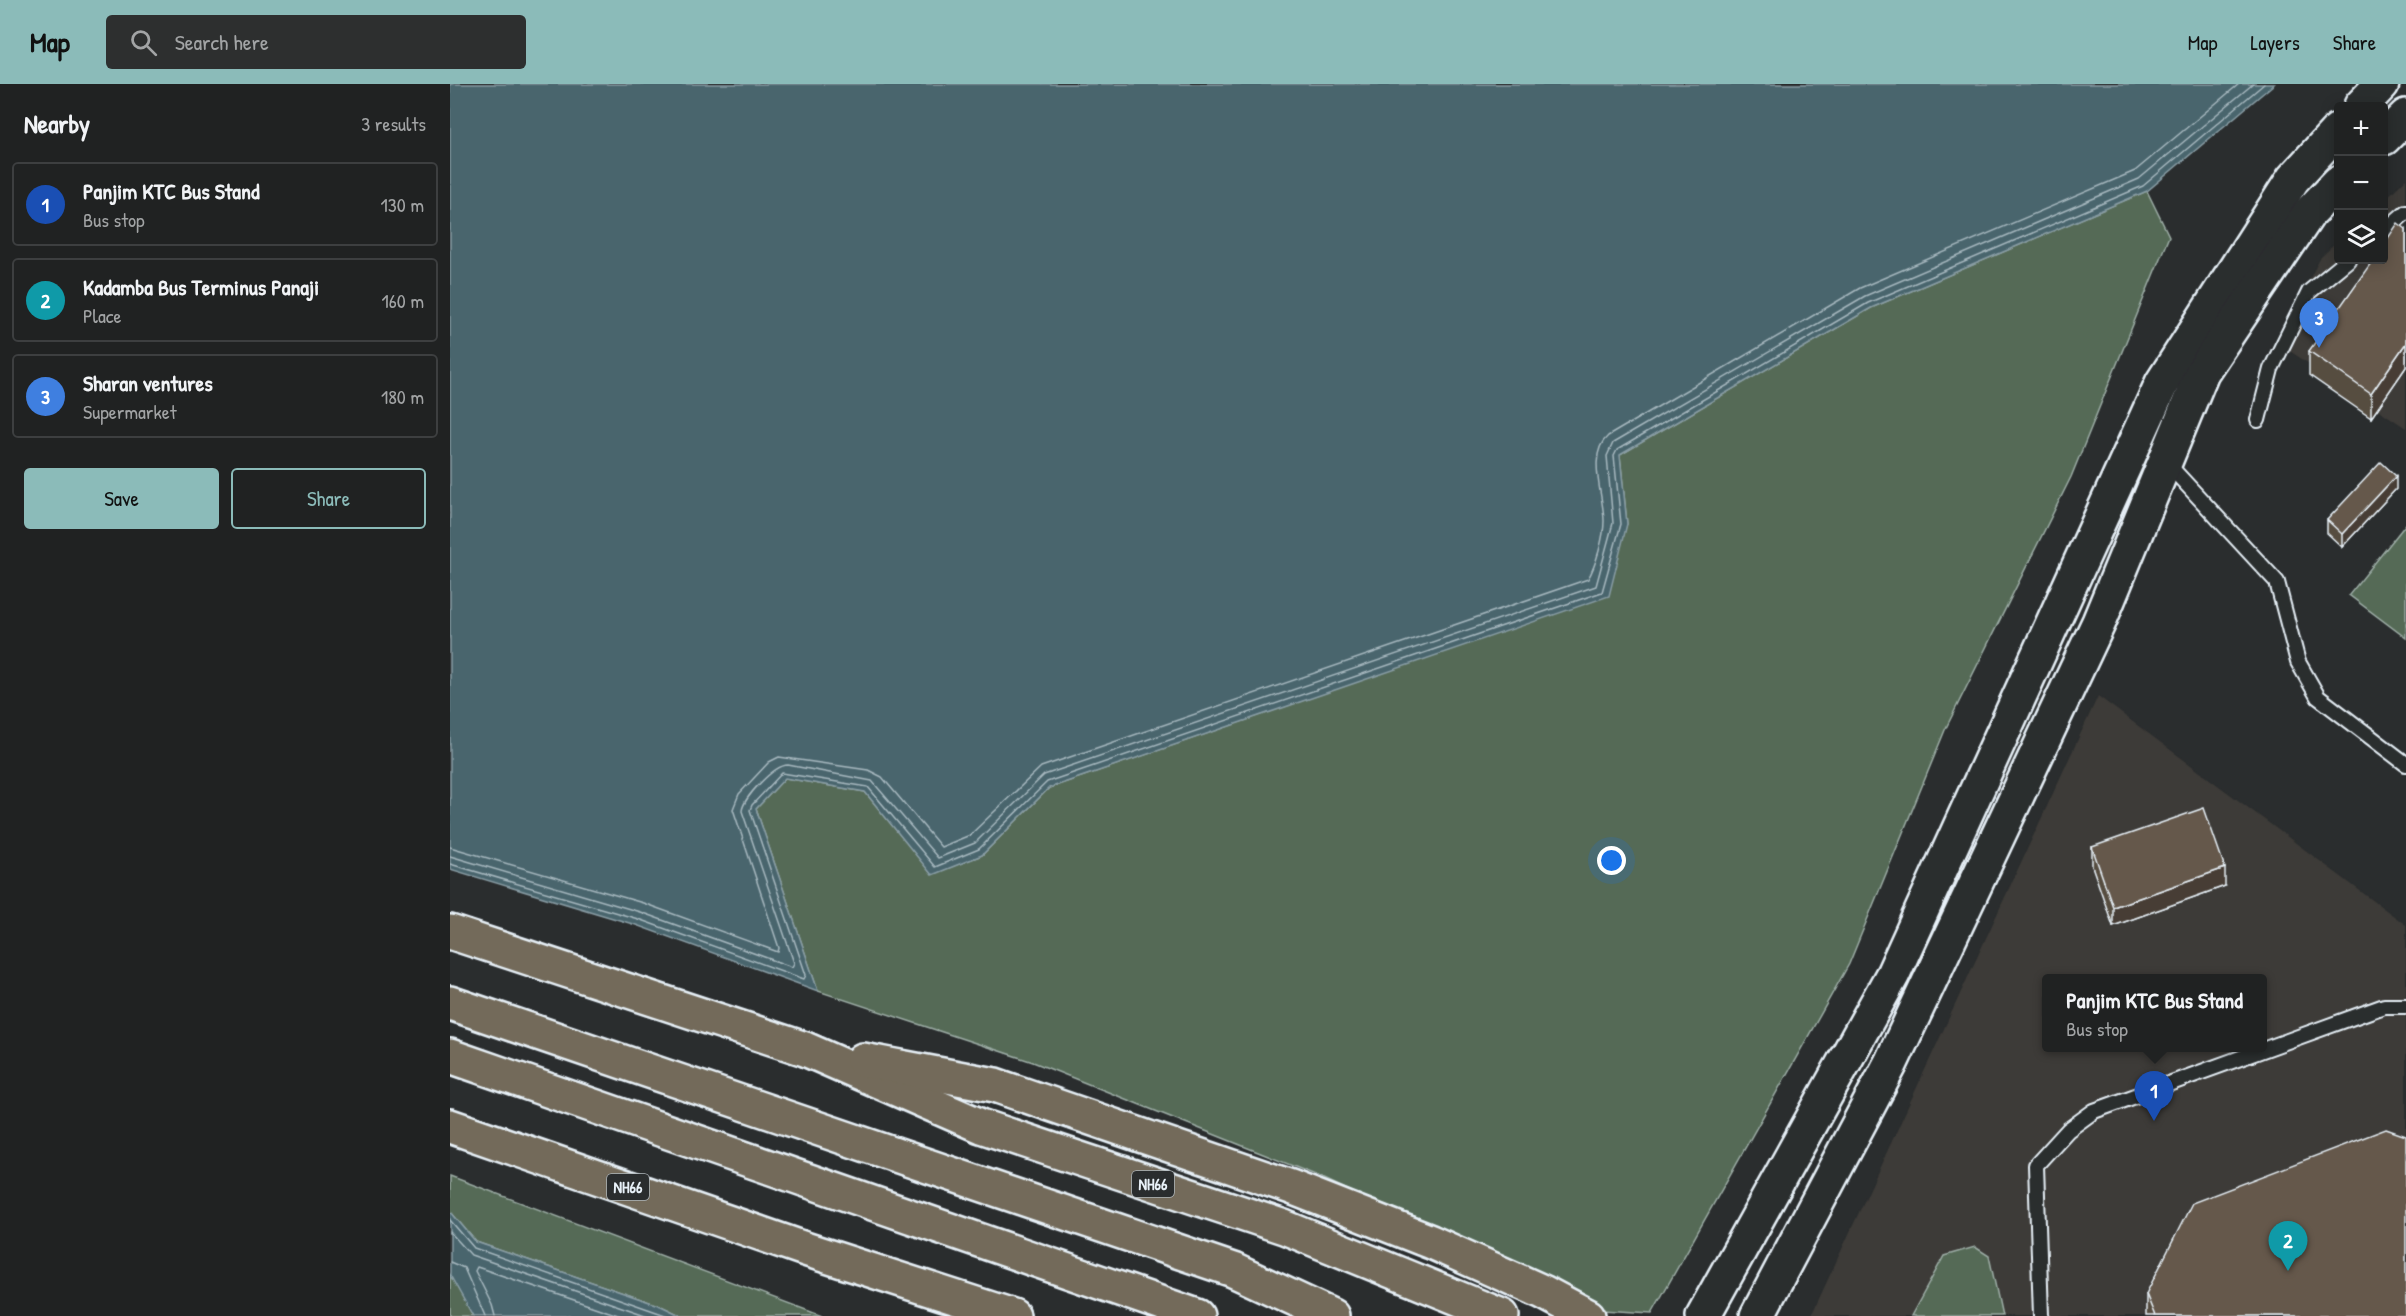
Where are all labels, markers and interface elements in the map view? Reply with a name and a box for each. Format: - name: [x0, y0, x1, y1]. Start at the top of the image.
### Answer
- search box: [106, 15, 526, 69]
- text: Map: [30, 23, 70, 61]
- icon: search: [127, 26, 160, 59]
- text: Search here: [175, 27, 269, 57]
- text: Map: [2188, 28, 2217, 57]
- text: Layers: [2250, 28, 2300, 57]
- text: Share: [2333, 28, 2376, 57]
- map controls: [2334, 102, 2388, 264]
- button: +: [2334, 102, 2388, 156]
- text: Nearby: [24, 106, 90, 141]
- text: 3 results: [361, 110, 426, 137]
- button: −: [2334, 156, 2388, 210]
- text: Panjim KTC Bus Stand: [83, 176, 260, 206]
- text: 1: [42, 191, 49, 218]
- text: 130 m: [381, 191, 424, 218]
- text: Bus stop: [83, 206, 145, 233]
- button: layers: [2334, 210, 2388, 264]
- text: Kadamba Bus Terminus Panaji: [83, 272, 319, 302]
- text: 2: [41, 287, 50, 314]
- text: 160 m: [382, 287, 424, 314]
- pin: 3: [2300, 298, 2338, 348]
- text: Place: [83, 302, 122, 329]
- text: Sharan ventures: [83, 368, 213, 398]
- text: 3: [41, 383, 50, 410]
- text: 180 m: [381, 383, 424, 410]
- text: Supermarket: [83, 398, 177, 425]
- button: Save: [24, 468, 219, 529]
- button: Share: [231, 468, 426, 529]
- your location: [1597, 846, 1626, 875]
- popup: [2042, 974, 2267, 1052]
- text: Panjim KTC Bus Stand: [2066, 985, 2243, 1015]
- text: Bus stop: [2066, 1015, 2128, 1042]
- pin: 1: [2134, 1072, 2174, 1121]
- road number: NH66: [1132, 1171, 1174, 1197]
- road number: NH66: [607, 1174, 649, 1200]
- pin: 2: [2268, 1222, 2308, 1271]

